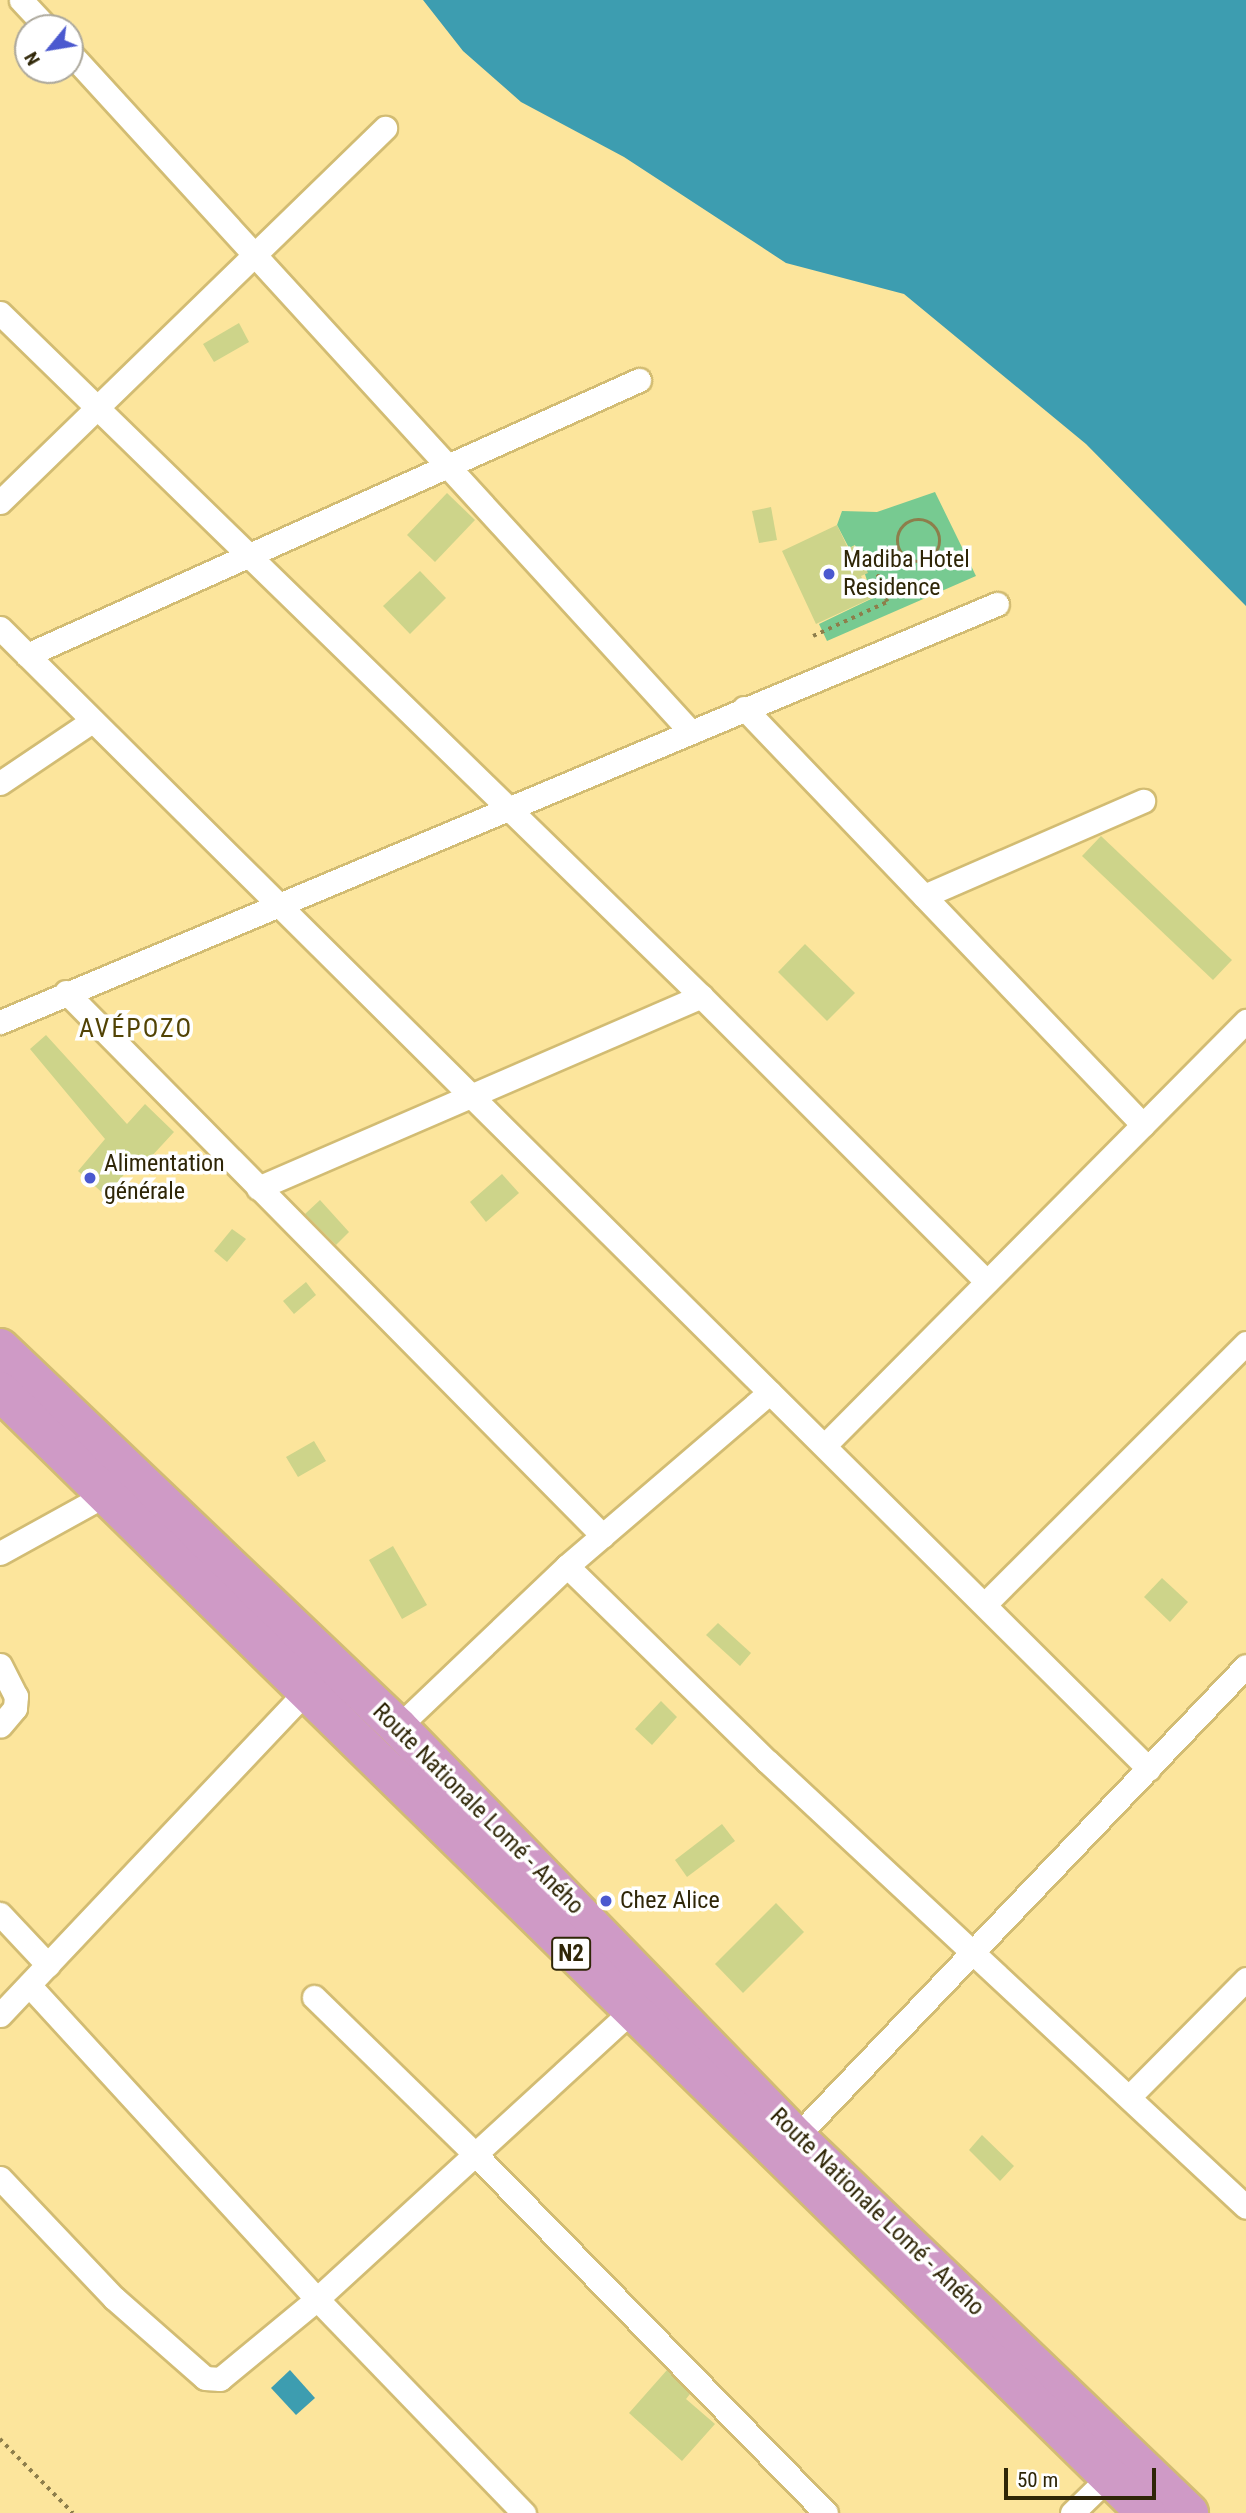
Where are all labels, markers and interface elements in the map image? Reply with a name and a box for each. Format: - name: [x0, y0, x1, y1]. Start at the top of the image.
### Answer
- north arrow: [14, 14, 84, 84]
- text: N: [19, 48, 45, 70]
- place label: Madiba Hotel Residence: [843, 546, 970, 602]
- marker: Madiba Hotel Residence: [821, 566, 837, 582]
- district label: AVÉPOZO: [80, 1013, 192, 1045]
- place label: Alimentation générale: [104, 1150, 225, 1206]
- marker: Alimentation générale: [82, 1170, 98, 1186]
- street label: Route Nationale Lomé - Aného: [366, 1697, 590, 1921]
- place label: Chez Alice: [620, 1887, 720, 1915]
- marker: Chez Alice: [598, 1893, 614, 1909]
- road number: N2: [550, 1935, 592, 1974]
- street label: Route Nationale Lomé - Aného: [764, 2102, 990, 2322]
- scale bar: [1008, 2454, 1160, 2498]
- text: 50 m: [1017, 2468, 1058, 2492]

